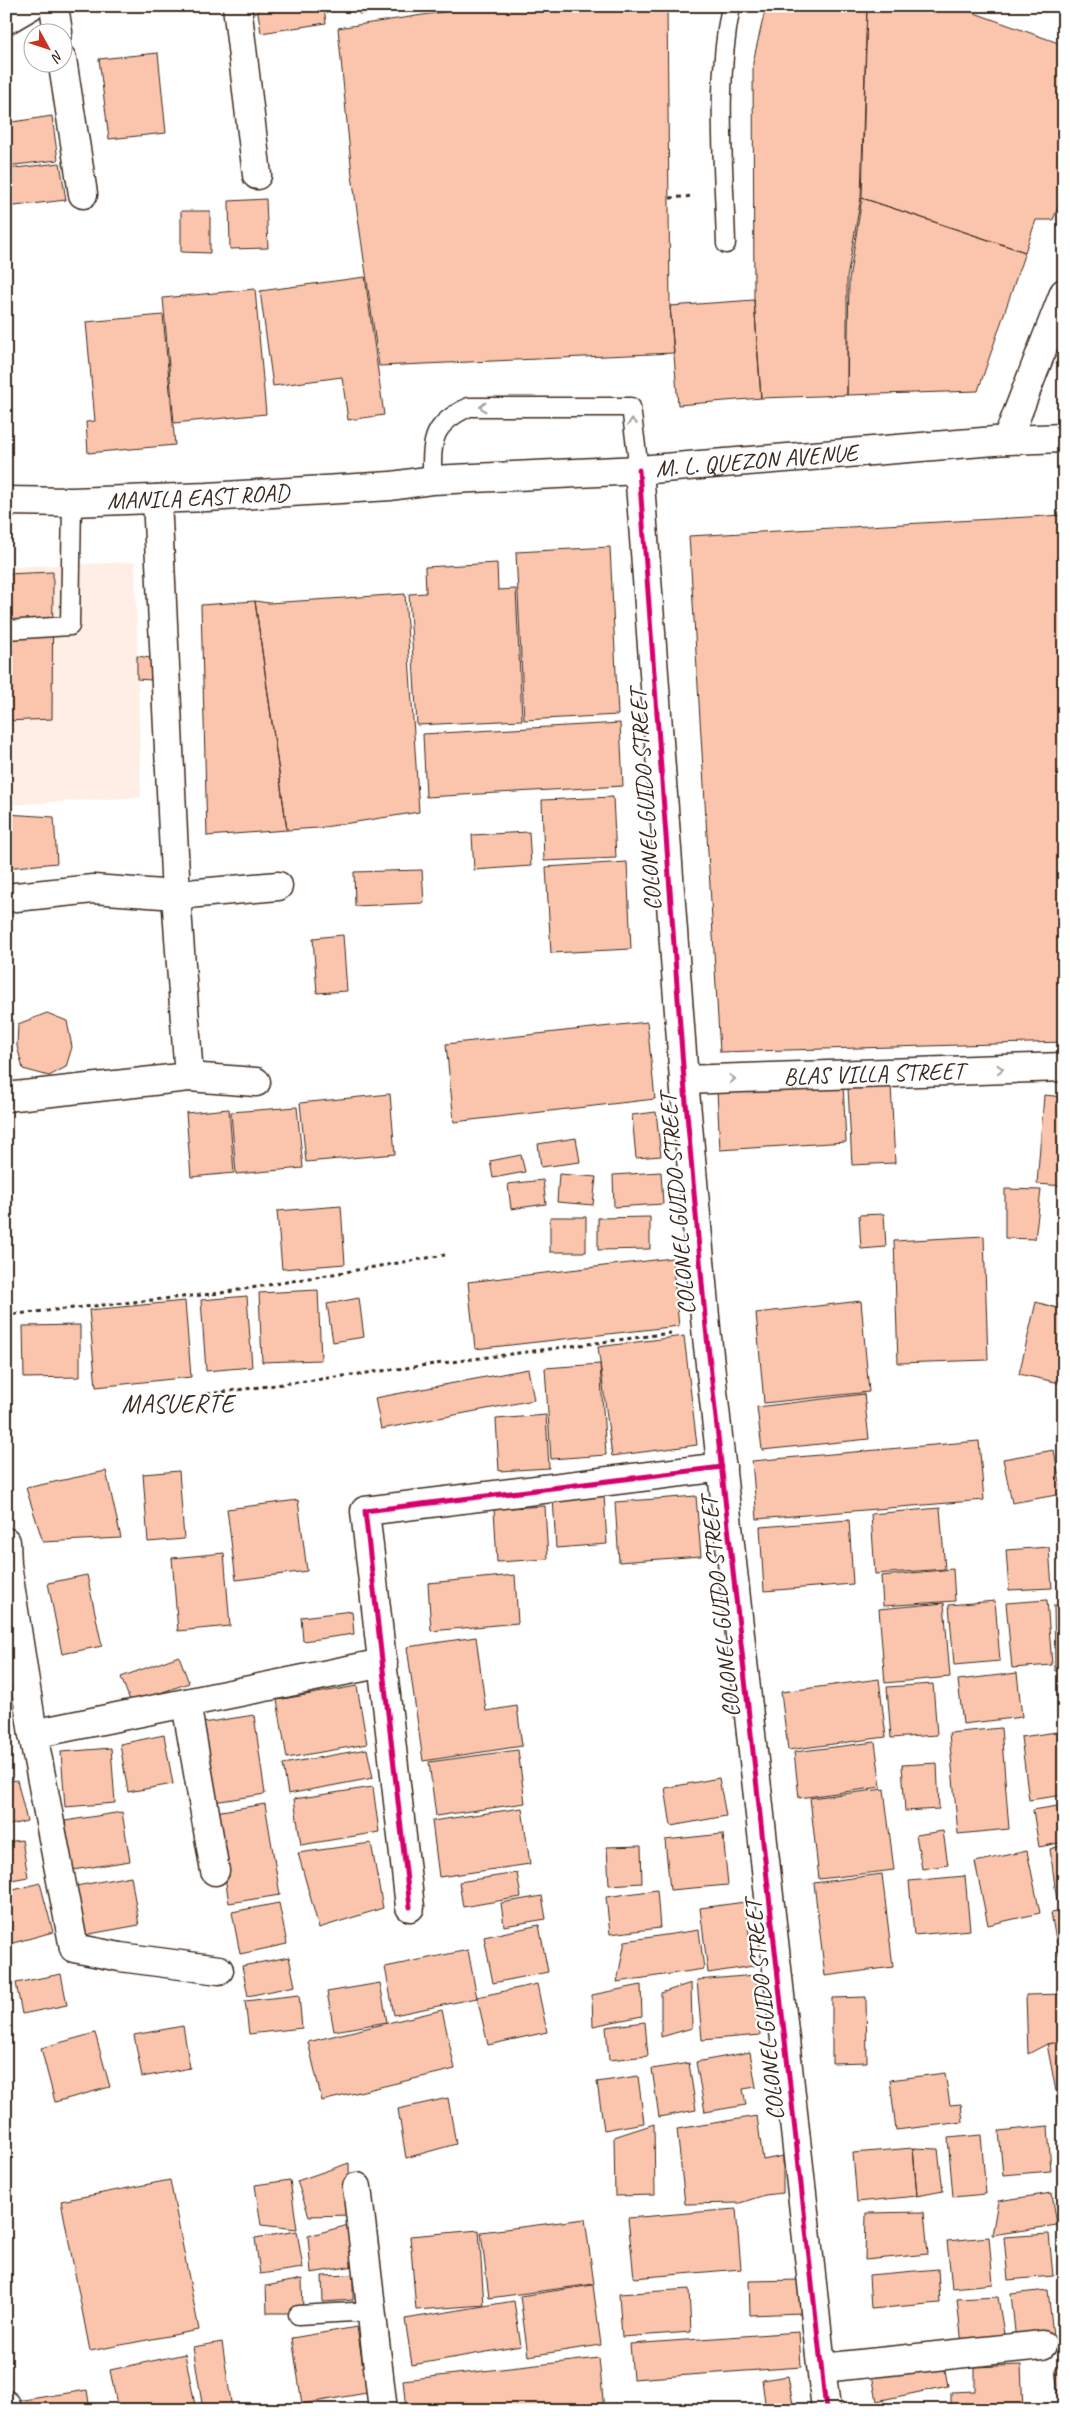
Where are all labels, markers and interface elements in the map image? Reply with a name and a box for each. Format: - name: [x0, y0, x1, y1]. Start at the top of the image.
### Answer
- north arrow: [22, 22, 72, 72]
- text: N: [47, 47, 67, 67]
- one-way arrow: [479, 402, 486, 412]
- one-way arrow: [628, 417, 638, 426]
- street label: M. L. QUEZON AVENUE: [654, 437, 862, 484]
- street label: MANILA EAST ROAD: [106, 477, 292, 516]
- street label: COLONEL GUIDO STREET: [622, 683, 668, 912]
- street label: BLAS VILLA STREET: [783, 1055, 970, 1092]
- one-way arrow: [996, 1064, 1004, 1074]
- one-way arrow: [729, 1073, 737, 1084]
- street label: COLONEL GUIDO STREET: [652, 1087, 702, 1316]
- district label: MASUERTE: [122, 1388, 236, 1420]
- street label: COLONEL GUIDO STREET: [693, 1490, 747, 1719]
- street label: COLONEL GUIDO STREET: [737, 1893, 791, 2122]

